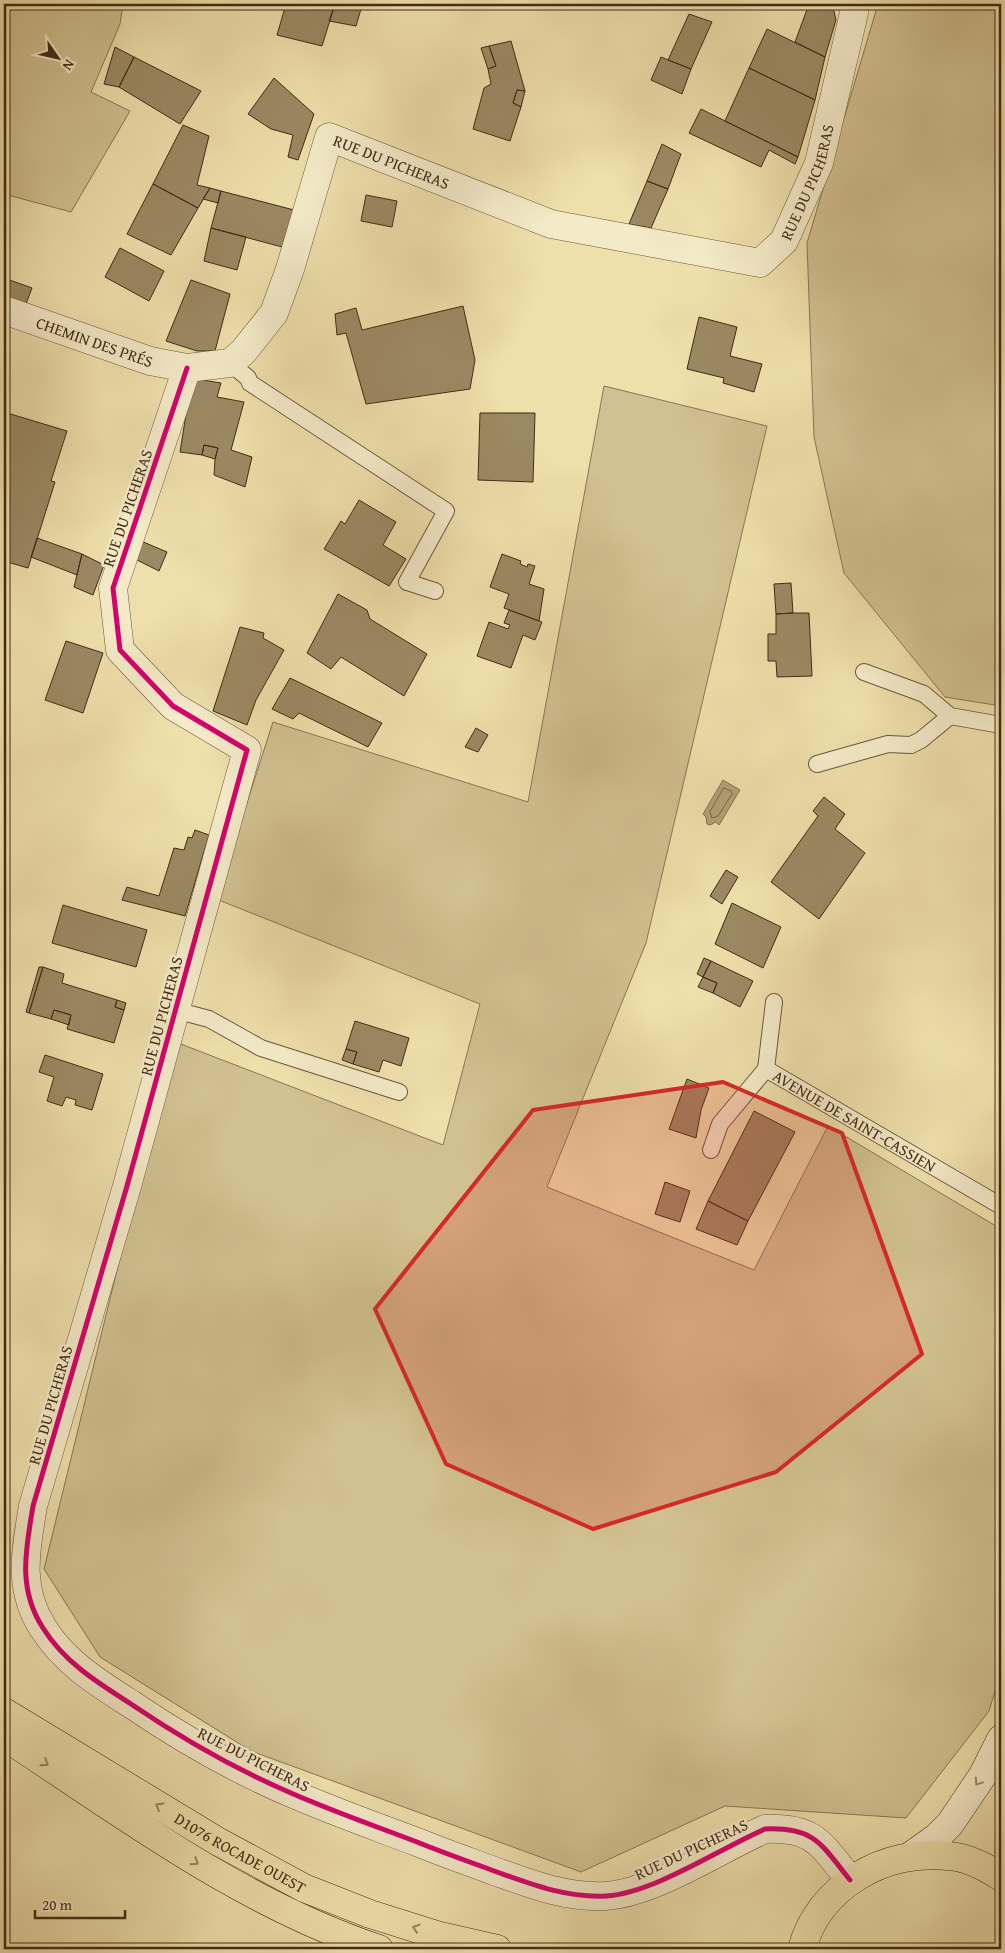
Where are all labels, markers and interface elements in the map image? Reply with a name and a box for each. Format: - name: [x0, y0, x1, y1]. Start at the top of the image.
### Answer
- north arrow: [32, 32, 82, 82]
- text: N: [58, 56, 80, 75]
- street label: RUE DU PICHERAS: [774, 122, 840, 244]
- street label: RUE DU PICHERAS: [330, 128, 453, 195]
- street label: CHEMIN DES PRÉS: [33, 310, 157, 373]
- street label: RUE DU PICHERAS: [96, 446, 158, 570]
- street label: RUE DU PICHERAS: [134, 953, 189, 1078]
- street label: AVENUE DE SAINT-CASSIEN: [768, 1064, 941, 1178]
- street label: RUE DU PICHERAS: [22, 1342, 79, 1467]
- street label: RUE DU PICHERAS: [194, 1720, 314, 1798]
- one-way arrow: [39, 1757, 48, 1766]
- one-way arrow: [975, 1776, 985, 1785]
- one-way arrow: [156, 1803, 165, 1813]
- street label: D1076 ROCADE OUEST: [170, 1806, 310, 1899]
- street label: RUE DU PICHERAS: [630, 1812, 752, 1886]
- one-way arrow: [189, 1856, 199, 1865]
- scale bar: [35, 1888, 125, 1920]
- text: 20 m: [42, 1894, 73, 1915]
- one-way arrow: [412, 1924, 420, 1934]

